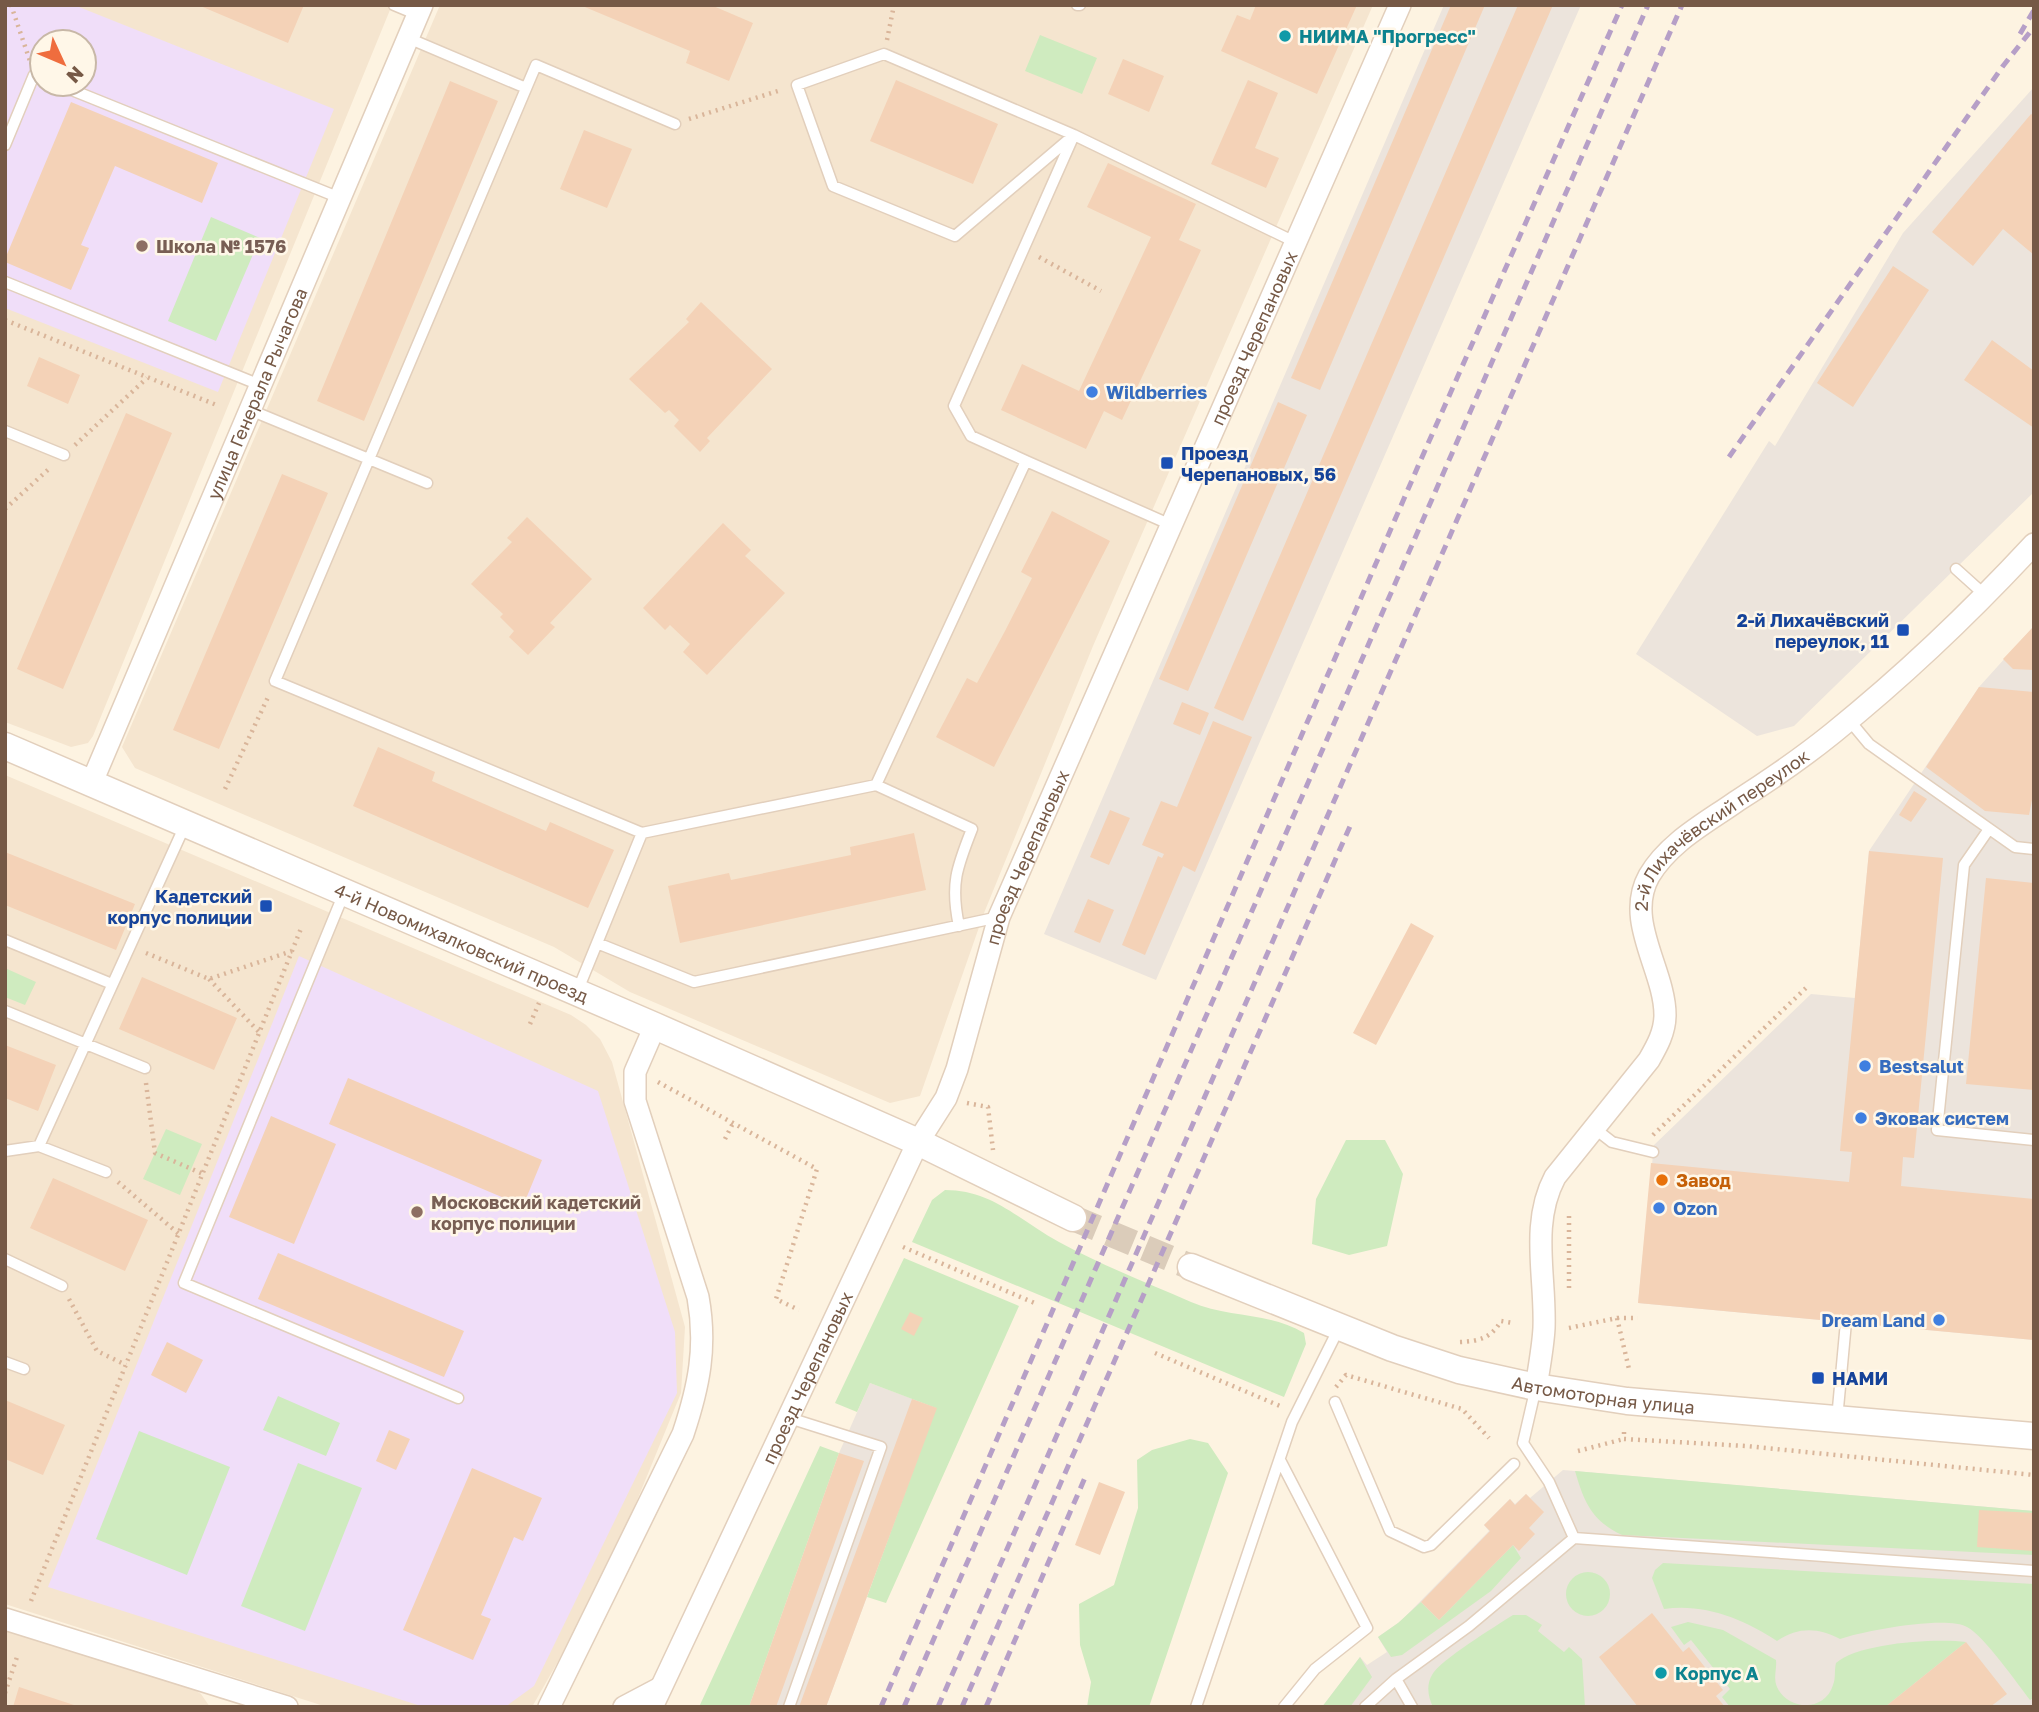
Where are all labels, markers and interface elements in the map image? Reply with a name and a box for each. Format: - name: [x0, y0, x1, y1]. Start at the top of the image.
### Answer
- place label: НИИМА "Прогресс": [1299, 25, 1476, 47]
- north arrow: [28, 28, 98, 98]
- marker: НИИМА "Прогресс": [1277, 28, 1293, 44]
- text: N: [62, 62, 89, 88]
- place label: Школа № 1576: [156, 235, 286, 257]
- marker: Школа № 1576: [134, 238, 150, 254]
- street label: проезд Черепановых: [1206, 247, 1302, 428]
- street label: улица Генерала Рычагова: [202, 284, 312, 503]
- place label: Wildberries: [1106, 381, 1207, 403]
- marker: Wildberries: [1084, 384, 1100, 400]
- place label: Проезд Черепановых, 56: [1181, 442, 1336, 485]
- marker: Проезд Черепановых, 56: [1159, 455, 1175, 471]
- place label: 2-й Лихачёвский переулок, 11: [1737, 609, 1889, 652]
- marker: 2-й Лихачёвский переулок, 11: [1895, 622, 1911, 638]
- street label: 2-й Лихачёвский переулок: [1630, 744, 1813, 912]
- street label: проезд Черепановых: [981, 766, 1073, 947]
- street label: 4-й Новомихалковский проезд: [331, 878, 592, 1007]
- place label: Кадетский корпус полиции: [108, 885, 252, 928]
- marker: Кадетский корпус полиции: [258, 898, 274, 914]
- place label: Bestsalut: [1879, 1055, 1964, 1077]
- marker: Bestsalut: [1857, 1058, 1873, 1074]
- place label: Эковак систем: [1875, 1107, 2009, 1129]
- marker: Эковак систем: [1853, 1110, 1869, 1126]
- place label: Завод: [1676, 1169, 1731, 1191]
- marker: Завод: [1654, 1172, 1670, 1188]
- place label: Московский кадетский корпус полиции: [431, 1191, 641, 1234]
- place label: Ozon: [1673, 1197, 1718, 1219]
- marker: Ozon: [1651, 1200, 1667, 1216]
- marker: Московский кадетский корпус полиции: [409, 1204, 425, 1220]
- street label: проезд Черепановых: [757, 1288, 857, 1467]
- place label: Dream Land: [1821, 1309, 1925, 1331]
- marker: Dream Land: [1931, 1312, 1947, 1328]
- place label: НАМИ: [1832, 1367, 1888, 1389]
- marker: НАМИ: [1810, 1370, 1826, 1386]
- street label: Автомоторная улица: [1510, 1371, 1696, 1418]
- place label: Корпус А: [1675, 1662, 1759, 1684]
- marker: Корпус А: [1653, 1665, 1669, 1681]

